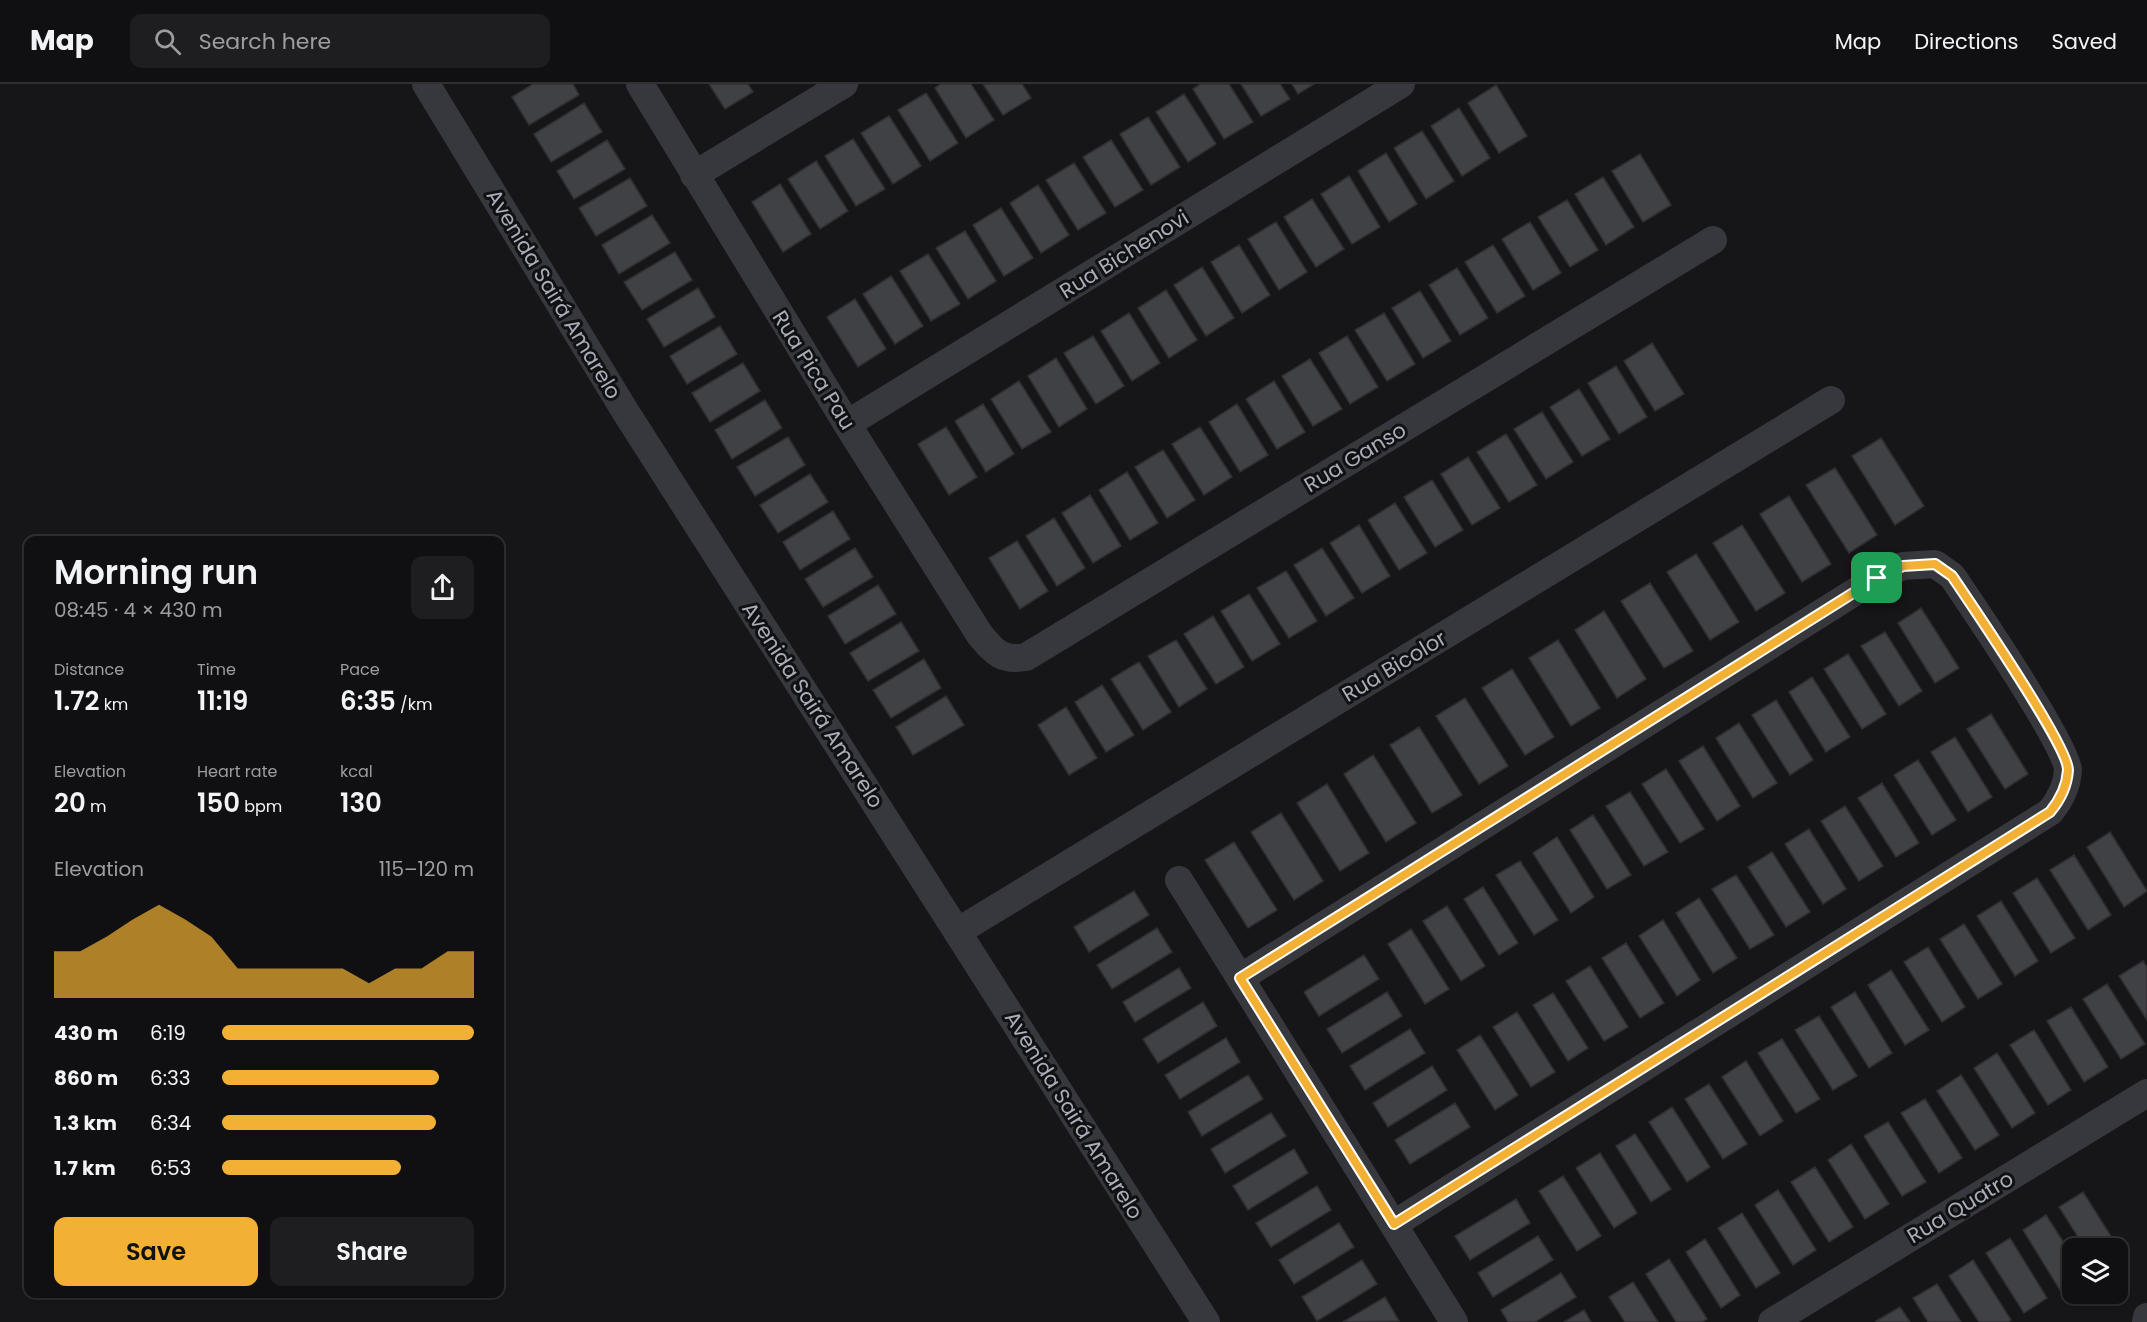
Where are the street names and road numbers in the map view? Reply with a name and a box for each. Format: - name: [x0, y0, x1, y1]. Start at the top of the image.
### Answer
- street label: Avenida Sairá Amarelo: [480, 184, 628, 404]
- street label: Rua Bichenovi: [1054, 203, 1194, 305]
- street label: Rua Pica Pau: [766, 305, 862, 435]
- street label: Rua Ganso: [1299, 415, 1411, 499]
- street label: Avenida Sairá Amarelo: [735, 596, 891, 814]
- street label: Rua Bicolor: [1337, 623, 1452, 708]
- street label: Avenida Sairá Amarelo: [998, 1005, 1150, 1225]
- street label: Rua Quatro: [1901, 1164, 2019, 1250]

